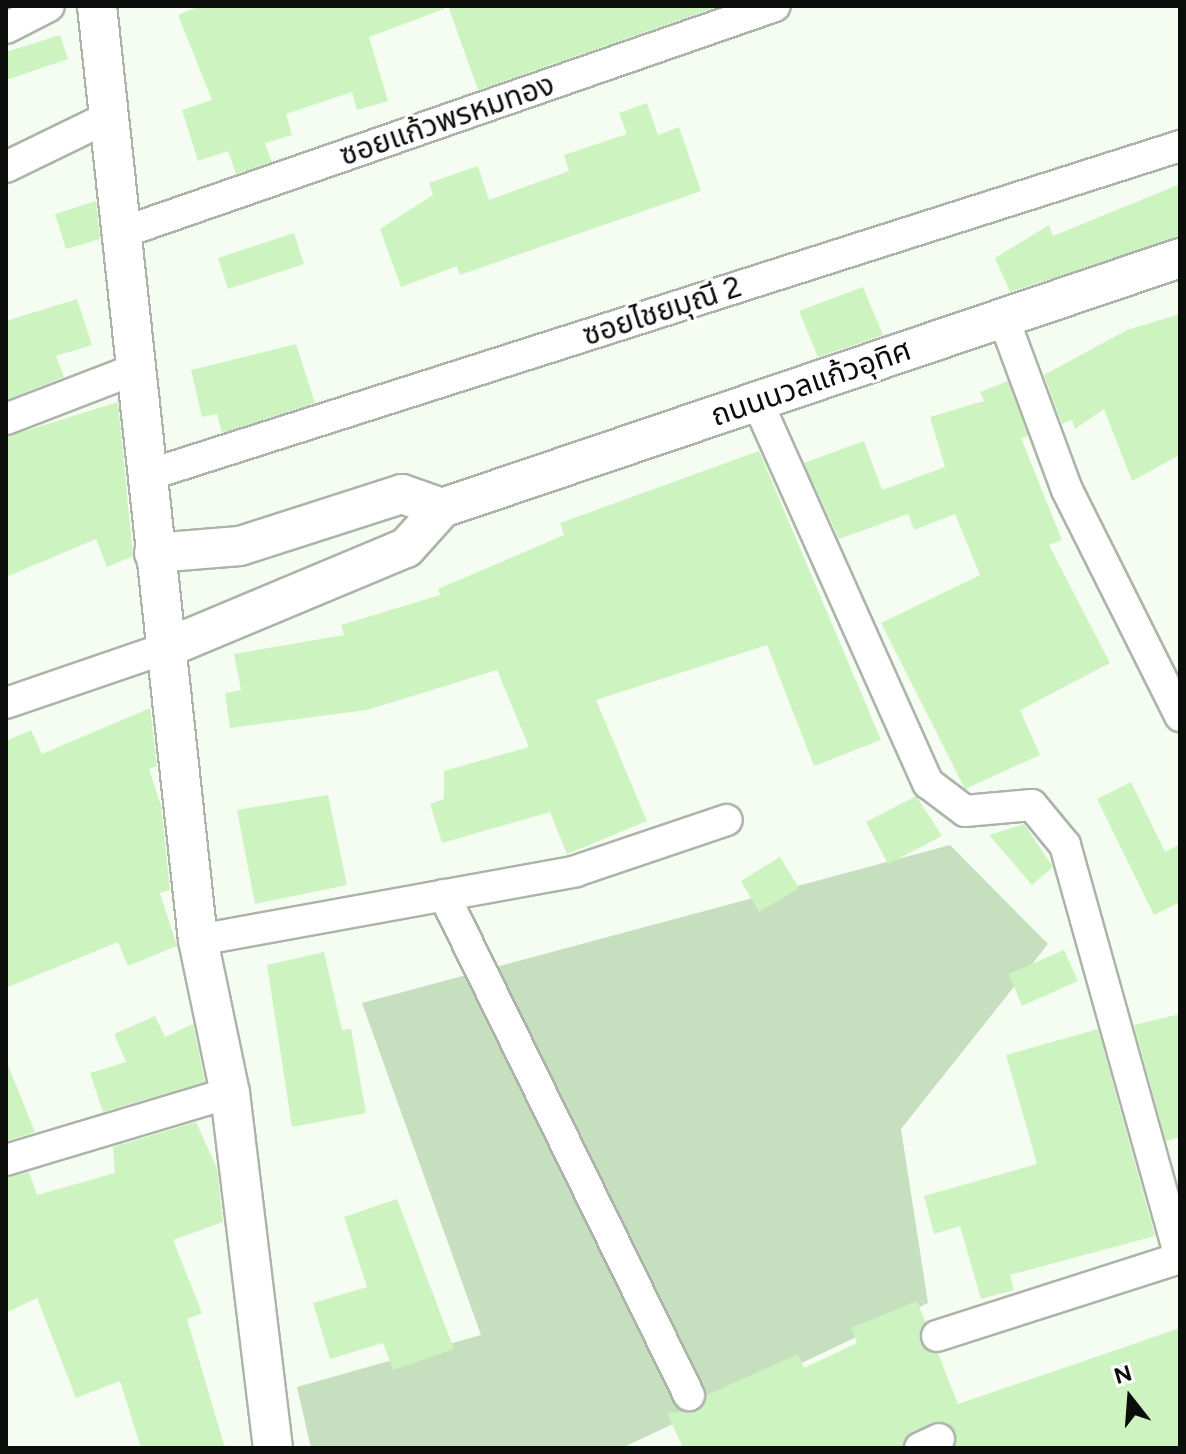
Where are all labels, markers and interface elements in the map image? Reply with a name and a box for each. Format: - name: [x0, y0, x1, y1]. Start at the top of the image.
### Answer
- street label: ซอยแก้วพรหมทอง: [335, 66, 559, 174]
- street label: ซอยไชยมุณี 2: [578, 268, 746, 354]
- street label: ถนนนวลแก้วอุทิศ: [706, 332, 916, 434]
- north arrow: [1090, 1358, 1170, 1438]
- text: N: [1111, 1359, 1135, 1390]

